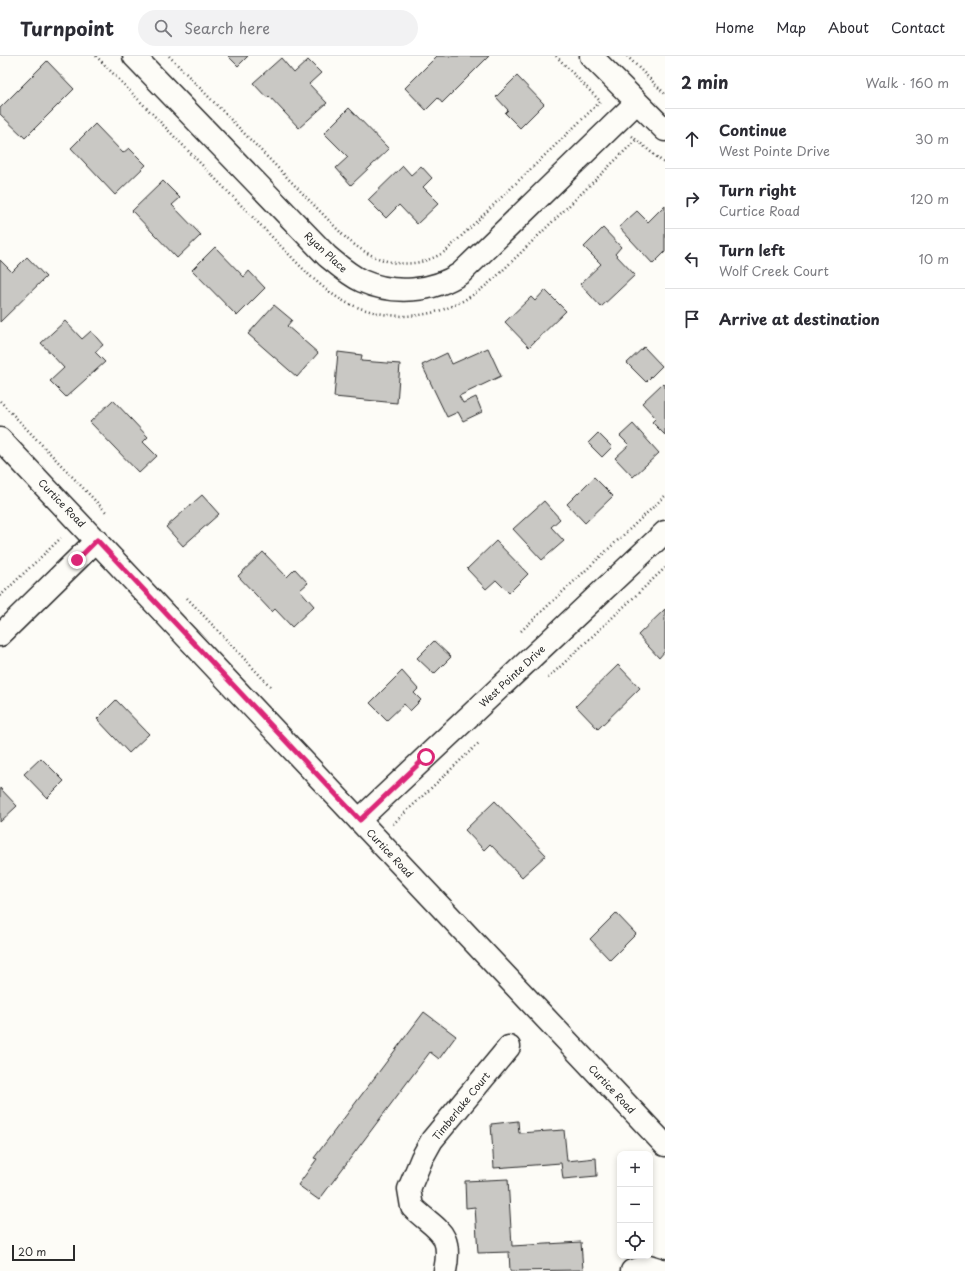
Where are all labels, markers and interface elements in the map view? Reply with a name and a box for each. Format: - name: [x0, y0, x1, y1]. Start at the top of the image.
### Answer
- search box: [138, 10, 418, 46]
- text: Turnpoint: [20, 14, 114, 42]
- text: Search here: [184, 16, 270, 39]
- icon: search: [152, 17, 174, 39]
- text: Home: [715, 17, 754, 38]
- text: Map: [776, 17, 806, 38]
- text: About: [828, 17, 869, 38]
- text: Contact: [891, 17, 945, 38]
- text: 2 min: [681, 69, 728, 95]
- text: Walk · 160 m: [866, 73, 949, 92]
- text: Continue: [719, 118, 787, 141]
- icon: ahead: [681, 128, 703, 150]
- text: 30 m: [915, 129, 949, 148]
- text: West Pointe Drive: [719, 141, 830, 160]
- text: Turn right: [719, 178, 796, 201]
- icon: right: [681, 188, 703, 210]
- text: 120 m: [910, 189, 949, 208]
- text: Curtice Road: [719, 201, 800, 220]
- street label: Ryan Place: [301, 228, 351, 276]
- text: Turn left: [719, 238, 785, 261]
- icon: left: [681, 248, 703, 270]
- text: 10 m: [919, 249, 949, 268]
- text: Wolf Creek Court: [719, 261, 829, 280]
- text: Arrive at destination: [719, 307, 880, 330]
- icon: arrive: [681, 308, 703, 330]
- street label: Curtice Road: [35, 475, 90, 530]
- route end: [68, 551, 86, 569]
- street label: West Pointe Drive: [475, 641, 548, 710]
- route start: [417, 748, 435, 766]
- street label: Curtice Road: [364, 825, 417, 881]
- street label: Curtice Road: [586, 1061, 639, 1117]
- street label: Timberlake Court: [428, 1068, 493, 1143]
- map controls: [617, 1151, 653, 1259]
- button: +: [617, 1151, 653, 1187]
- button: −: [617, 1187, 653, 1223]
- button: locate: [617, 1223, 653, 1259]
- scale bar: [12, 1243, 75, 1262]
- text: 20 m: [18, 1243, 46, 1260]

